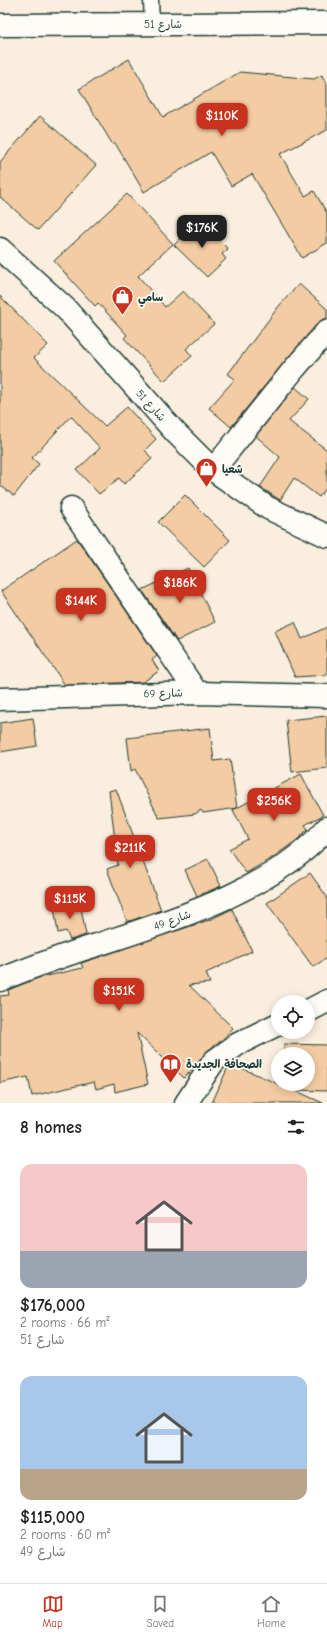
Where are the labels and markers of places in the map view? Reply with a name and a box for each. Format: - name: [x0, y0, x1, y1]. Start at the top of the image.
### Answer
- pin: $110K: [194, 103, 250, 137]
- pin: $176K: [174, 215, 230, 249]
- shop icon: سامي: [109, 284, 135, 317]
- place label: سامي: [138, 291, 163, 307]
- shop icon: شعيا: [194, 456, 220, 489]
- place label: شعيا: [222, 463, 243, 476]
- pin: $186K: [152, 570, 208, 604]
- pin: $144K: [53, 588, 109, 622]
- pin: $256K: [246, 788, 302, 822]
- pin: $211K: [102, 835, 158, 869]
- pin: $115K: [42, 886, 98, 920]
- pin: $151K: [91, 978, 147, 1012]
- library icon: الصحافة الجديدة: [158, 1051, 184, 1084]
- place label: الصحافة الجديدة: [186, 1058, 262, 1071]

